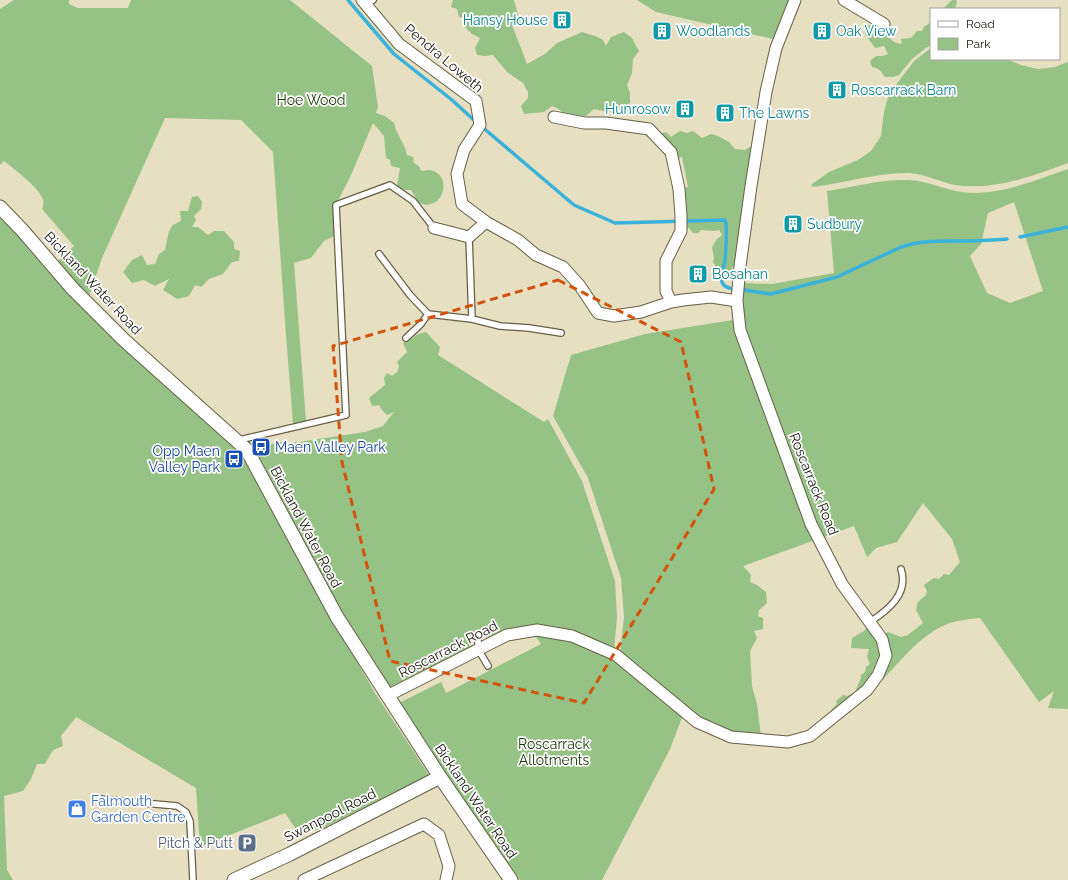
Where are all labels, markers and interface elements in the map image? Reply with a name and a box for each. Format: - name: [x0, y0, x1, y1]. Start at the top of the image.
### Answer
- legend: [930, 8, 1060, 60]
- building icon: Hansy House: [551, 9, 573, 31]
- place label: Hansy House: [463, 12, 548, 28]
- text: Road: [966, 17, 995, 31]
- street label: Pendra Loweth: [401, 20, 487, 96]
- building icon: Woodlands: [651, 20, 673, 42]
- building icon: Oak View: [811, 20, 833, 42]
- place label: Woodlands: [676, 23, 750, 39]
- place label: Oak View: [836, 23, 897, 39]
- text: Park: [966, 37, 991, 51]
- building icon: Roscarrack Barn: [826, 79, 848, 101]
- place label: Roscarrack Barn: [851, 82, 956, 98]
- park label: Hoe Wood: [277, 92, 345, 108]
- building icon: Hunrosow: [674, 98, 696, 120]
- place label: Hunrosow: [605, 101, 672, 117]
- building icon: The Lawns: [714, 102, 736, 124]
- place label: The Lawns: [739, 105, 810, 121]
- building icon: Sudbury: [782, 213, 804, 235]
- place label: Sudbury: [807, 216, 862, 232]
- street label: Bickland Water Road: [41, 228, 145, 338]
- building icon: Bosahan: [687, 263, 709, 285]
- place label: Bosahan: [712, 266, 768, 282]
- street label: Roscarrack Road: [786, 430, 842, 538]
- bus stop icon: Maen Valley Park: [250, 436, 272, 458]
- place label: Maen Valley Park: [275, 439, 386, 455]
- place label: Opp Maen Valley Park: [149, 443, 221, 475]
- bus stop icon: Opp Maen Valley Park: [223, 448, 245, 470]
- street label: Bickland Water Road: [267, 464, 345, 590]
- street label: Roscarrack Road: [396, 617, 500, 681]
- park label: Roscarrack Allotments: [518, 736, 591, 768]
- street label: Bickland Water Road: [432, 741, 520, 861]
- street label: Swanpool Road: [281, 785, 379, 845]
- place label: Falmouth Garden Centre: [91, 793, 186, 825]
- shop icon: Falmouth Garden Centre: [66, 798, 88, 820]
- parking icon: Pitch & Putt: [236, 832, 258, 854]
- place label: Pitch & Putt: [158, 835, 233, 851]

